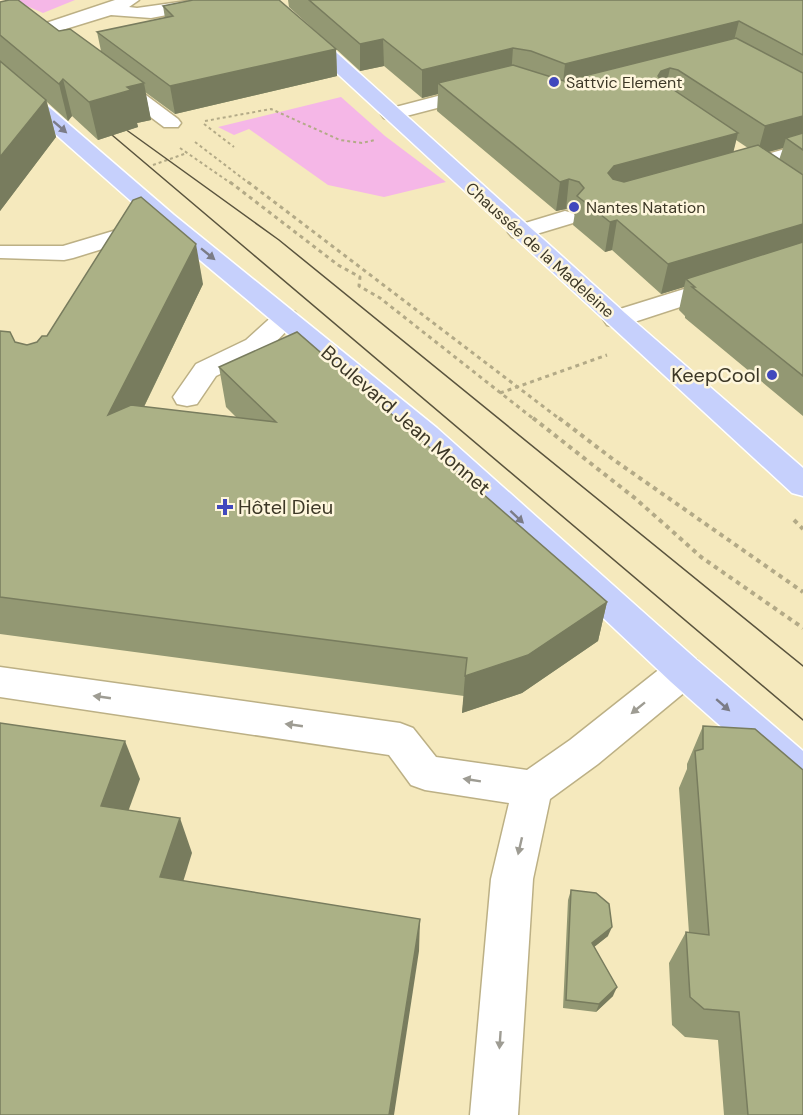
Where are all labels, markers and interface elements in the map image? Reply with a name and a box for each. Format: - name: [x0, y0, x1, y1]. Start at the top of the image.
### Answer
- place label: Sattvic Element: [566, 72, 682, 93]
- marker: Sattvic Element: [547, 75, 561, 89]
- one-way arrow: [52, 120, 67, 133]
- street label: Chaussée de la Madeleine: [461, 178, 619, 322]
- place label: Nantes Natation: [586, 197, 705, 218]
- marker: Nantes Natation: [567, 200, 581, 214]
- one-way arrow: [200, 247, 215, 260]
- street label: Boulevard Jean Monnet: [316, 339, 496, 501]
- place label: KeepCool: [671, 362, 760, 388]
- marker: KeepCool: [765, 368, 779, 382]
- place label: Hôtel Dieu: [238, 494, 333, 520]
- marker: Hôtel Dieu: [216, 498, 234, 516]
- one-way arrow: [509, 510, 524, 524]
- one-way arrow: [92, 692, 111, 701]
- one-way arrow: [715, 698, 730, 711]
- one-way arrow: [631, 701, 646, 714]
- one-way arrow: [285, 720, 304, 729]
- one-way arrow: [462, 775, 481, 784]
- one-way arrow: [514, 837, 524, 856]
- one-way arrow: [495, 1030, 504, 1049]

